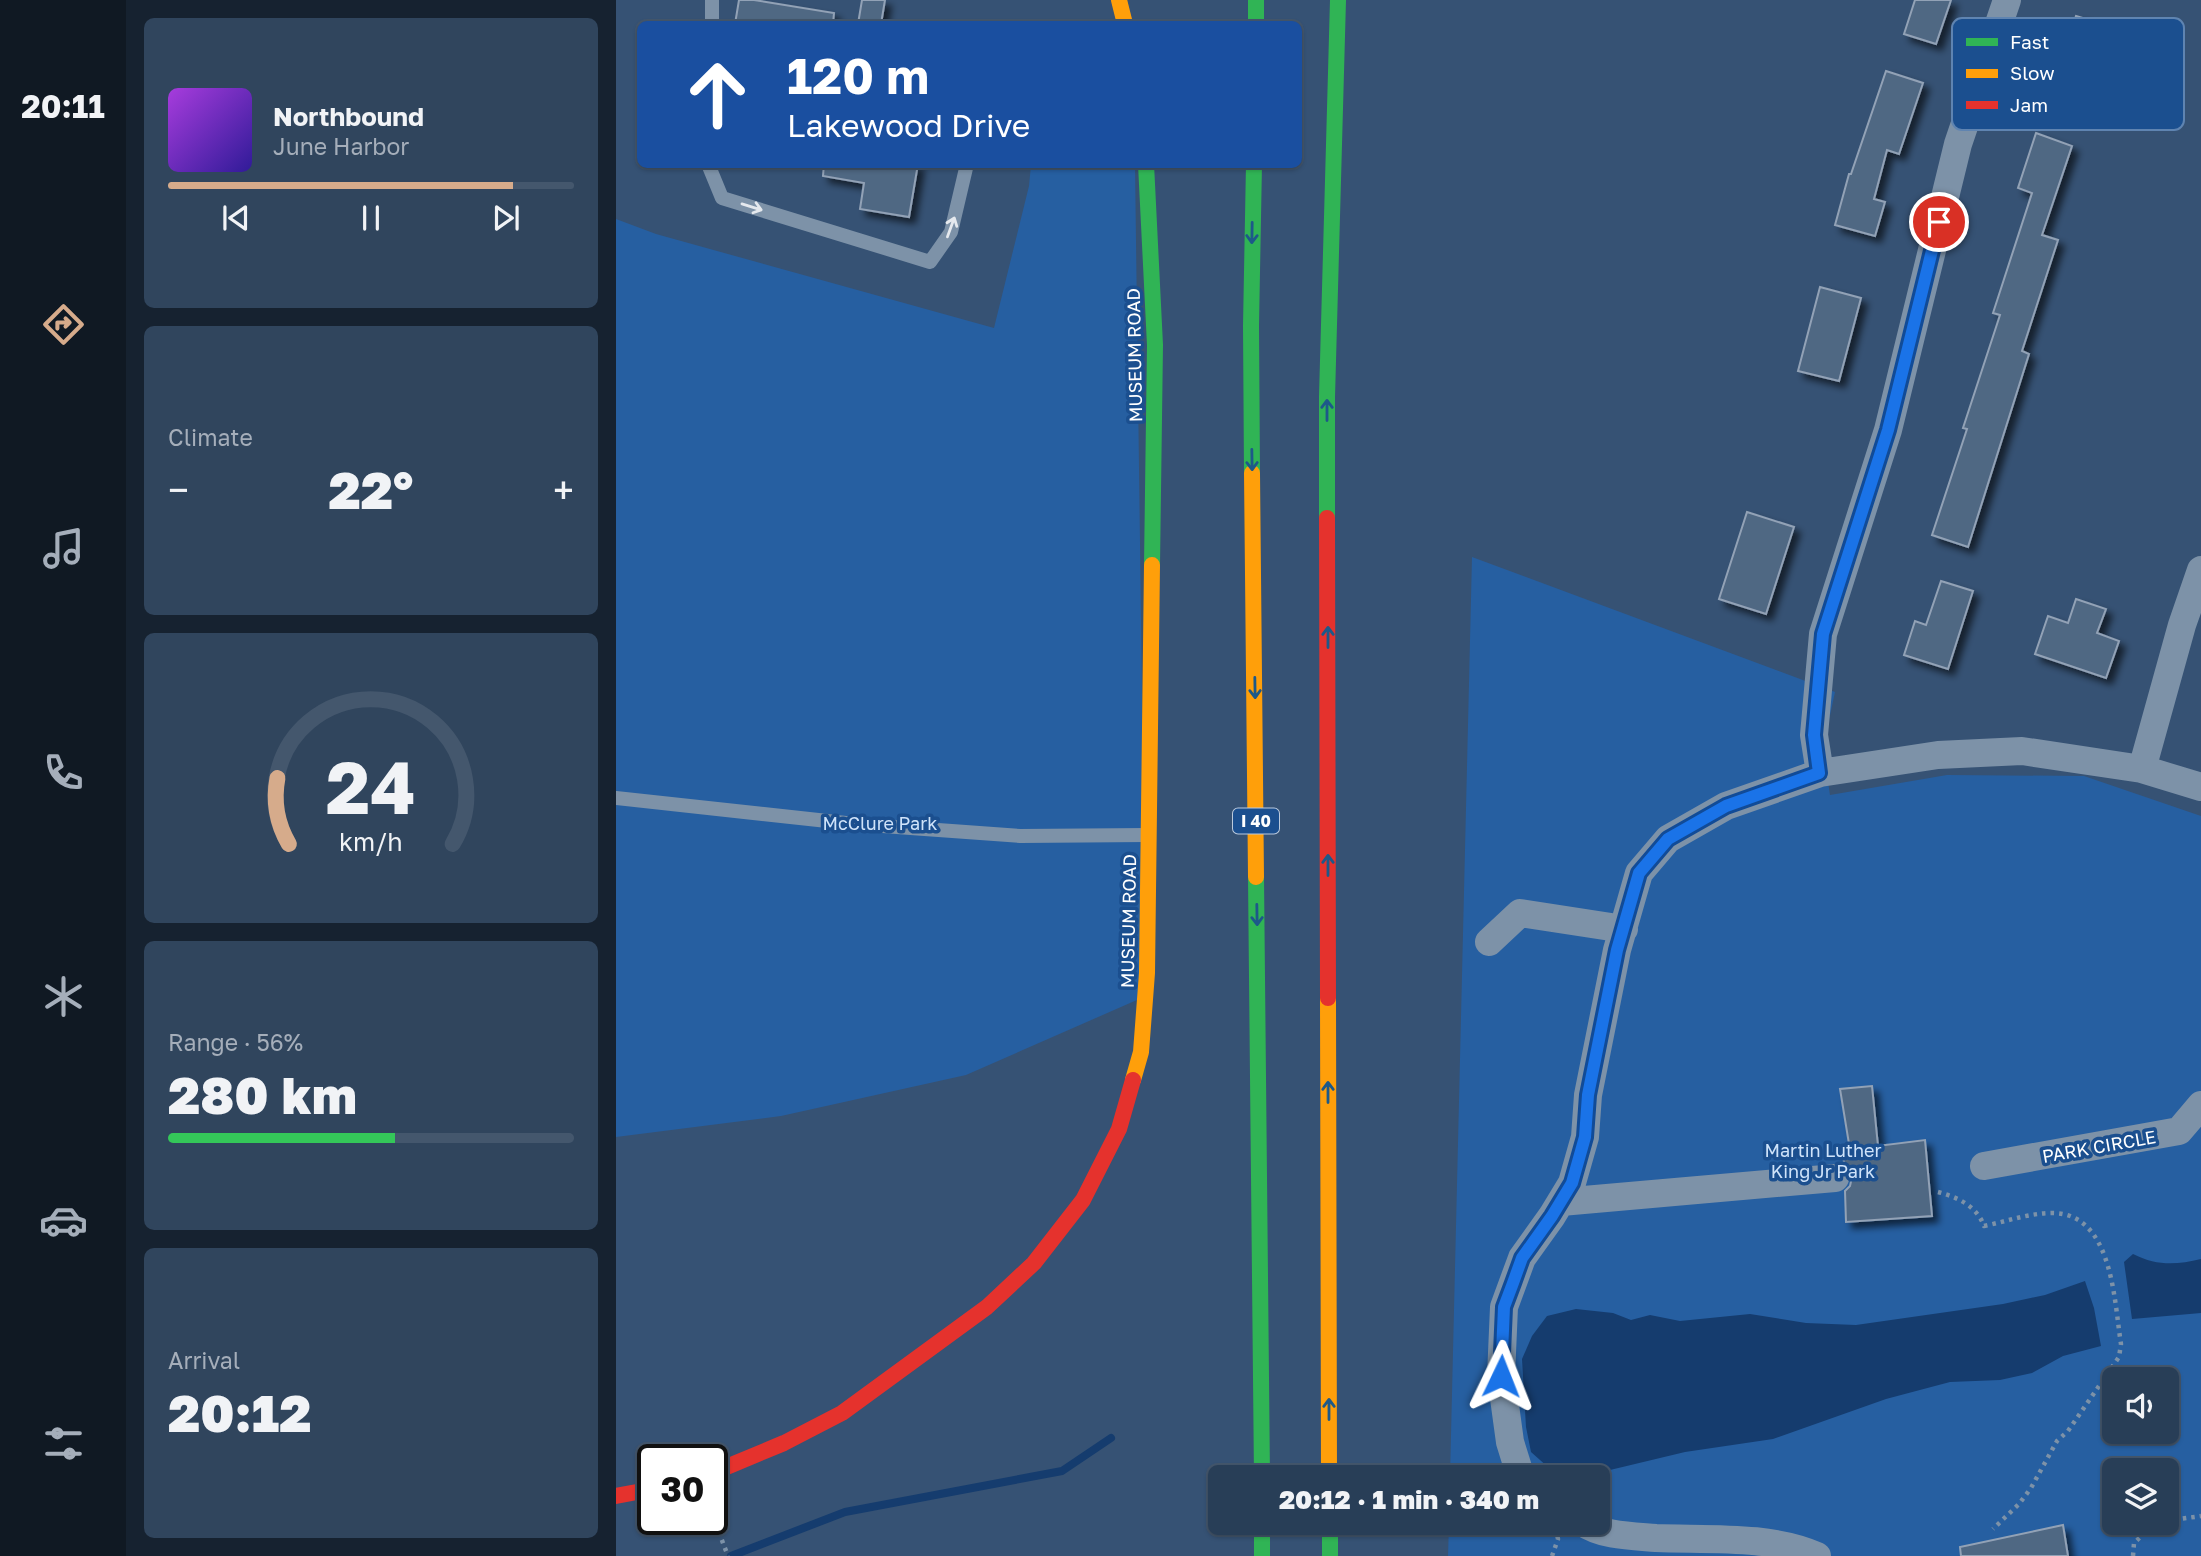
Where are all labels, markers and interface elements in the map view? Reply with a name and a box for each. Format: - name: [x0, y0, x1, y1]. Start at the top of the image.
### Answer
- legend: [1952, 18, 2184, 130]
- text: Fast: [2010, 30, 2049, 53]
- text: 120 m: [787, 46, 929, 105]
- icon: ahead: [672, 49, 763, 140]
- text: Slow: [2010, 61, 2055, 84]
- text: 20:11: [21, 87, 105, 125]
- text: Jam: [2010, 93, 2048, 116]
- text: Northbound: [273, 101, 424, 132]
- text: Lakewood Drive: [787, 106, 1030, 144]
- text: June Harbor: [273, 132, 409, 160]
- pin: [1909, 192, 1969, 252]
- icon: previous: [217, 199, 255, 237]
- icon: pause: [352, 199, 390, 237]
- icon: next: [487, 199, 525, 237]
- one-way arrow: [741, 202, 763, 215]
- icon: arrive: [1920, 203, 1958, 241]
- one-way arrow: [945, 217, 958, 238]
- one-way arrow: [1246, 221, 1259, 244]
- street label: MUSEUM ROAD: [1122, 288, 1146, 422]
- icon: directions: [39, 300, 88, 349]
- one-way arrow: [1320, 399, 1334, 422]
- text: Climate: [168, 423, 253, 451]
- one-way arrow: [1246, 448, 1259, 471]
- text: 22°: [329, 458, 413, 520]
- text: −: [168, 467, 189, 512]
- text: +: [553, 467, 574, 512]
- icon: music: [39, 524, 88, 573]
- one-way arrow: [1321, 626, 1335, 649]
- one-way arrow: [1248, 676, 1262, 699]
- text: 24: [326, 743, 416, 830]
- icon: phone: [39, 748, 88, 797]
- road number: I 40: [1233, 808, 1279, 834]
- park label: McClure Park: [823, 812, 937, 834]
- text: km/h: [339, 826, 403, 857]
- street label: MUSEUM ROAD: [1116, 854, 1140, 988]
- one-way arrow: [1321, 854, 1335, 877]
- one-way arrow: [1250, 903, 1264, 926]
- icon: climate: [39, 972, 88, 1021]
- text: Range · 56%: [168, 1028, 303, 1056]
- text: 280 km: [168, 1063, 357, 1125]
- one-way arrow: [1321, 1081, 1335, 1104]
- street label: PARK CIRCLE: [2040, 1125, 2158, 1167]
- park label: Martin Luther King Jr Park: [1764, 1139, 1882, 1182]
- icon: car: [39, 1196, 88, 1245]
- position arrow: [1464, 1339, 1538, 1413]
- text: Arrival: [168, 1346, 240, 1374]
- map controls: [2102, 1367, 2179, 1535]
- button: sound: [2102, 1367, 2179, 1444]
- text: 20:12: [168, 1381, 311, 1443]
- one-way arrow: [1322, 1398, 1336, 1421]
- icon: filters: [39, 1419, 88, 1468]
- speed limit sign: 30: [637, 1444, 728, 1535]
- button: layers: [2102, 1458, 2179, 1535]
- text: 20:12 · 1 min · 340 m: [1279, 1484, 1539, 1515]

